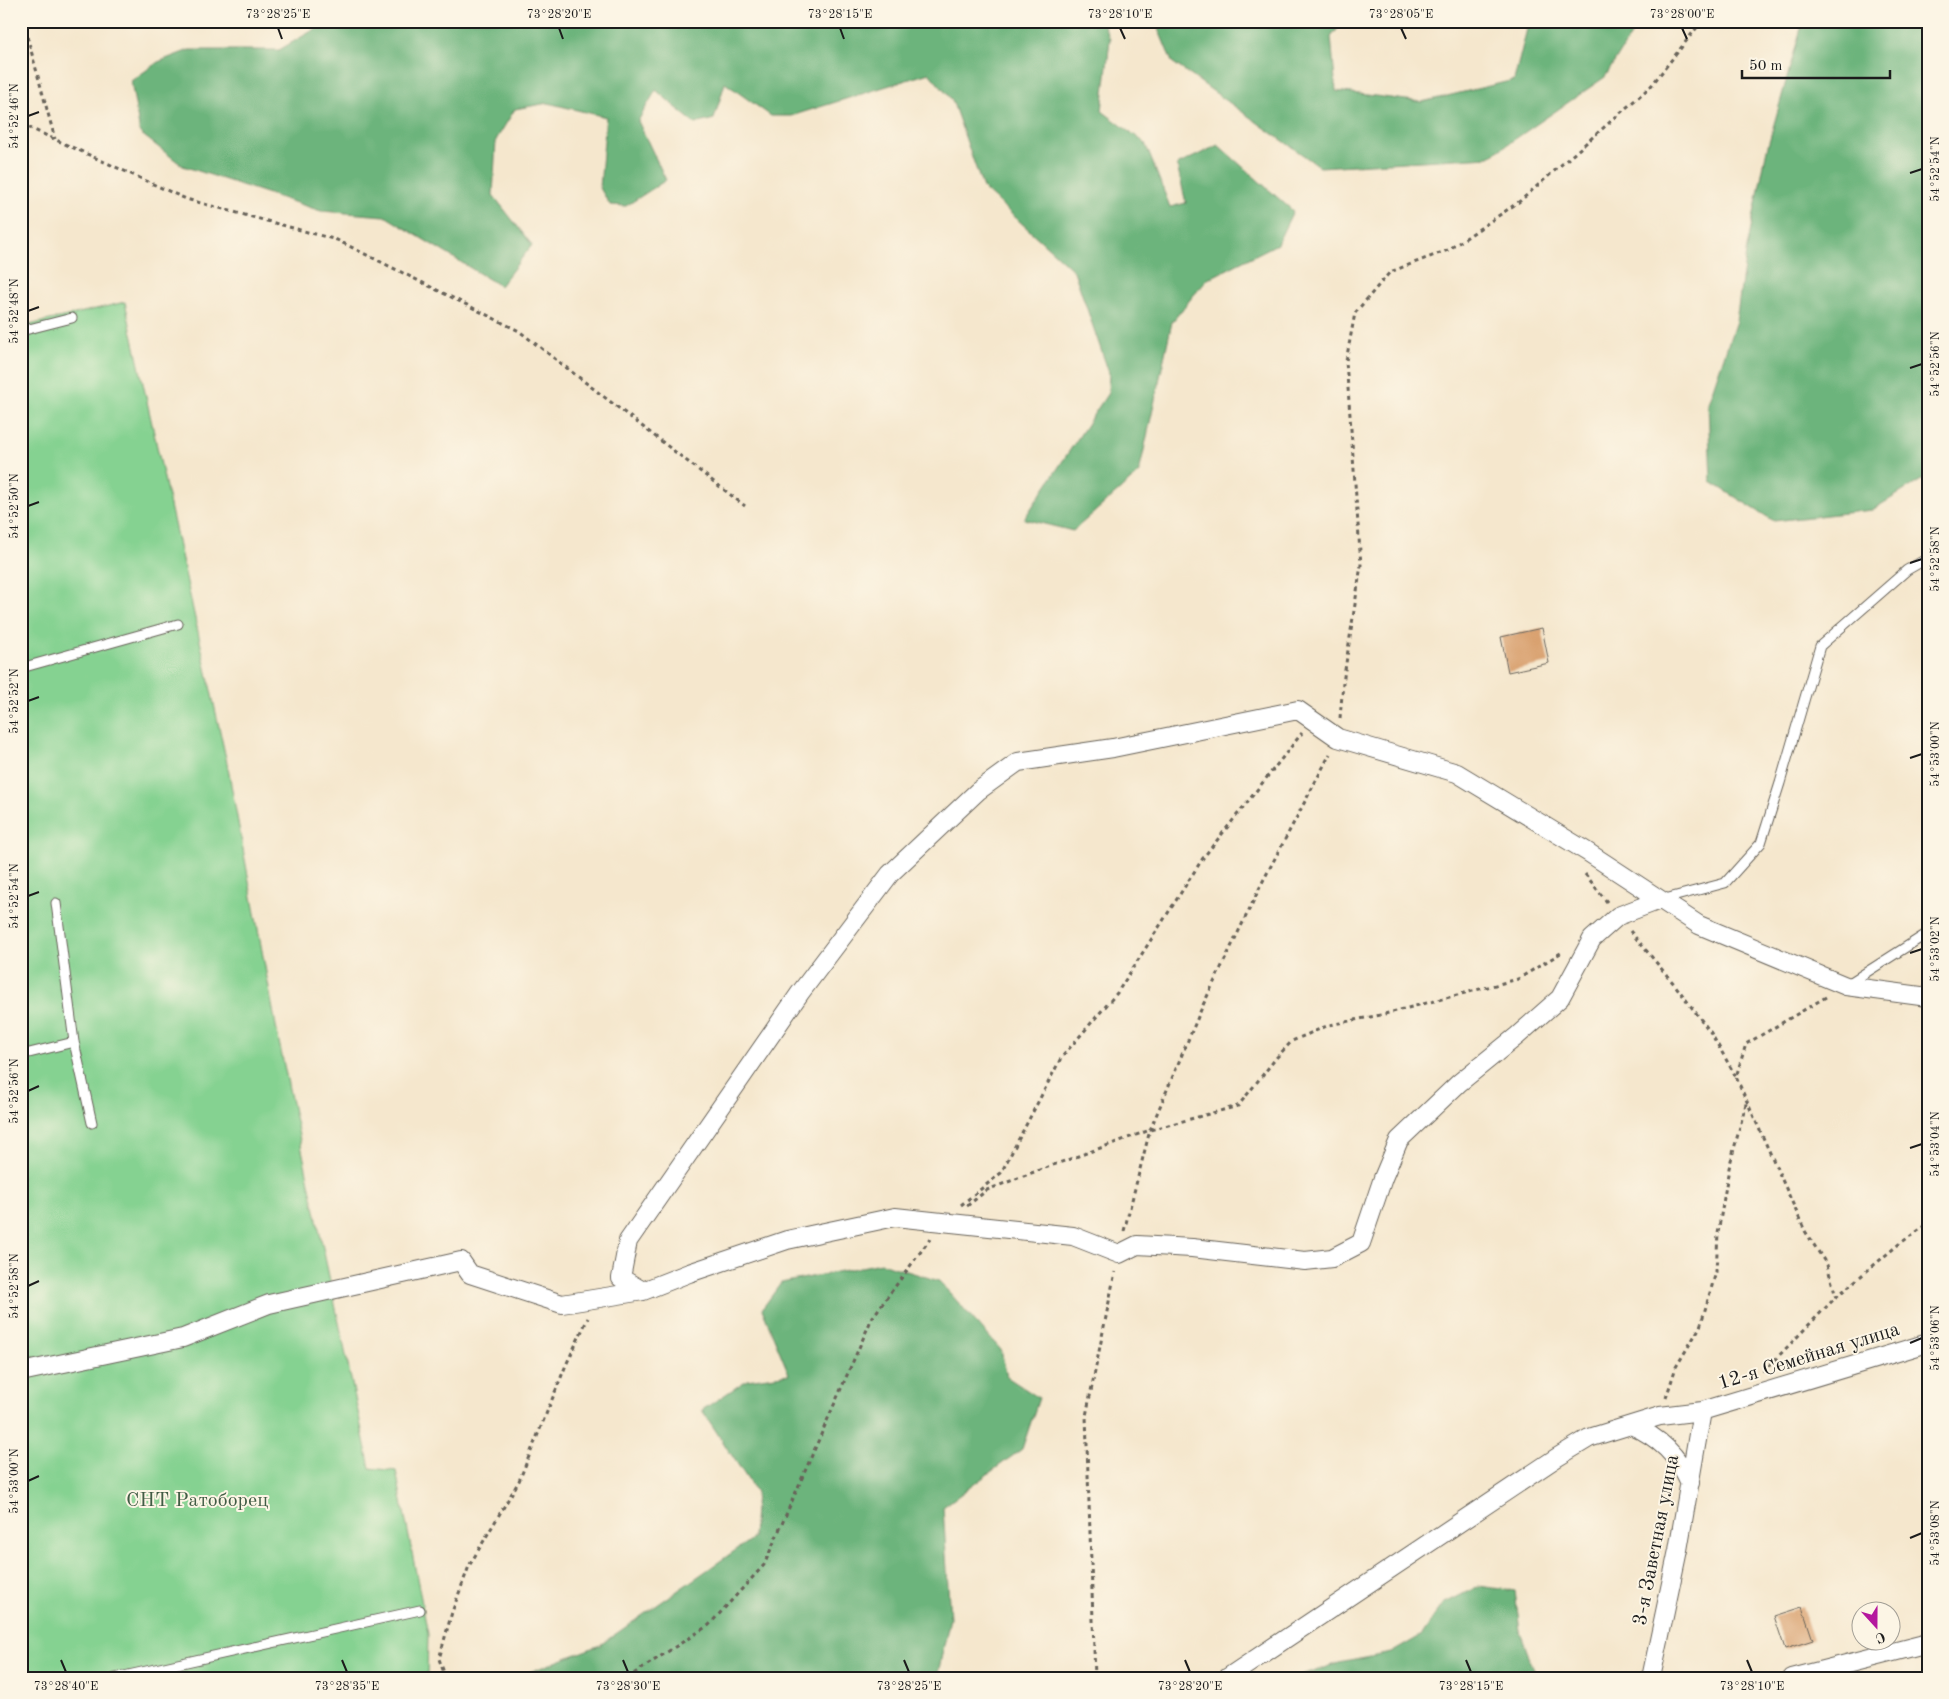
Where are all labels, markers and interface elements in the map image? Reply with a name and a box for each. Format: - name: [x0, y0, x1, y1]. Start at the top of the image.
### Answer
- text: 73°28'25"E: [246, 8, 310, 21]
- text: 73°28'15"E: [808, 8, 872, 21]
- text: 73°28'05"E: [1369, 8, 1433, 21]
- text: 73°28'20"E: [527, 9, 591, 21]
- text: 73°28'10"E: [1088, 9, 1152, 21]
- text: 73°28'00"E: [1650, 9, 1714, 21]
- scale bar: [1742, 48, 1889, 80]
- text: 50 m: [1749, 59, 1783, 74]
- text: 54°52'46"N: [8, 83, 21, 149]
- text: 54°52'54"N: [1929, 136, 1942, 202]
- text: 54°52'48"N: [8, 278, 21, 344]
- text: 54°52'56"N: [1929, 331, 1942, 397]
- text: 54°52'50"N: [8, 473, 21, 539]
- text: 54°52'58"N: [1929, 526, 1942, 592]
- text: 54°52'52"N: [8, 668, 21, 734]
- text: 54°53'00"N: [1929, 721, 1942, 787]
- text: 54°52'54"N: [8, 863, 21, 929]
- text: 54°53'02"N: [1929, 916, 1942, 982]
- text: 54°52'56"N: [8, 1058, 21, 1124]
- text: 54°53'04"N: [1929, 1111, 1942, 1177]
- text: 54°52'58"N: [8, 1253, 21, 1319]
- text: 54°53'06"N: [1929, 1305, 1942, 1371]
- street label: 12-я Семейная улица: [1716, 1320, 1902, 1394]
- text: 54°53'00"N: [8, 1448, 21, 1514]
- street label: 3-я Заветная улица: [1631, 1453, 1683, 1627]
- park label: СНТ Ратоборец: [126, 1491, 268, 1511]
- text: 54°53'08"N: [1929, 1500, 1942, 1566]
- north arrow: [1852, 1602, 1902, 1652]
- text: С: [1873, 1629, 1887, 1645]
- text: 73°28'35"E: [315, 1680, 379, 1693]
- text: 73°28'25"E: [877, 1680, 941, 1693]
- text: 73°28'15"E: [1439, 1680, 1503, 1693]
- text: 73°28'40"E: [34, 1681, 98, 1693]
- text: 73°28'30"E: [596, 1681, 660, 1693]
- text: 73°28'20"E: [1158, 1681, 1222, 1693]
- text: 73°28'10"E: [1720, 1681, 1784, 1693]

